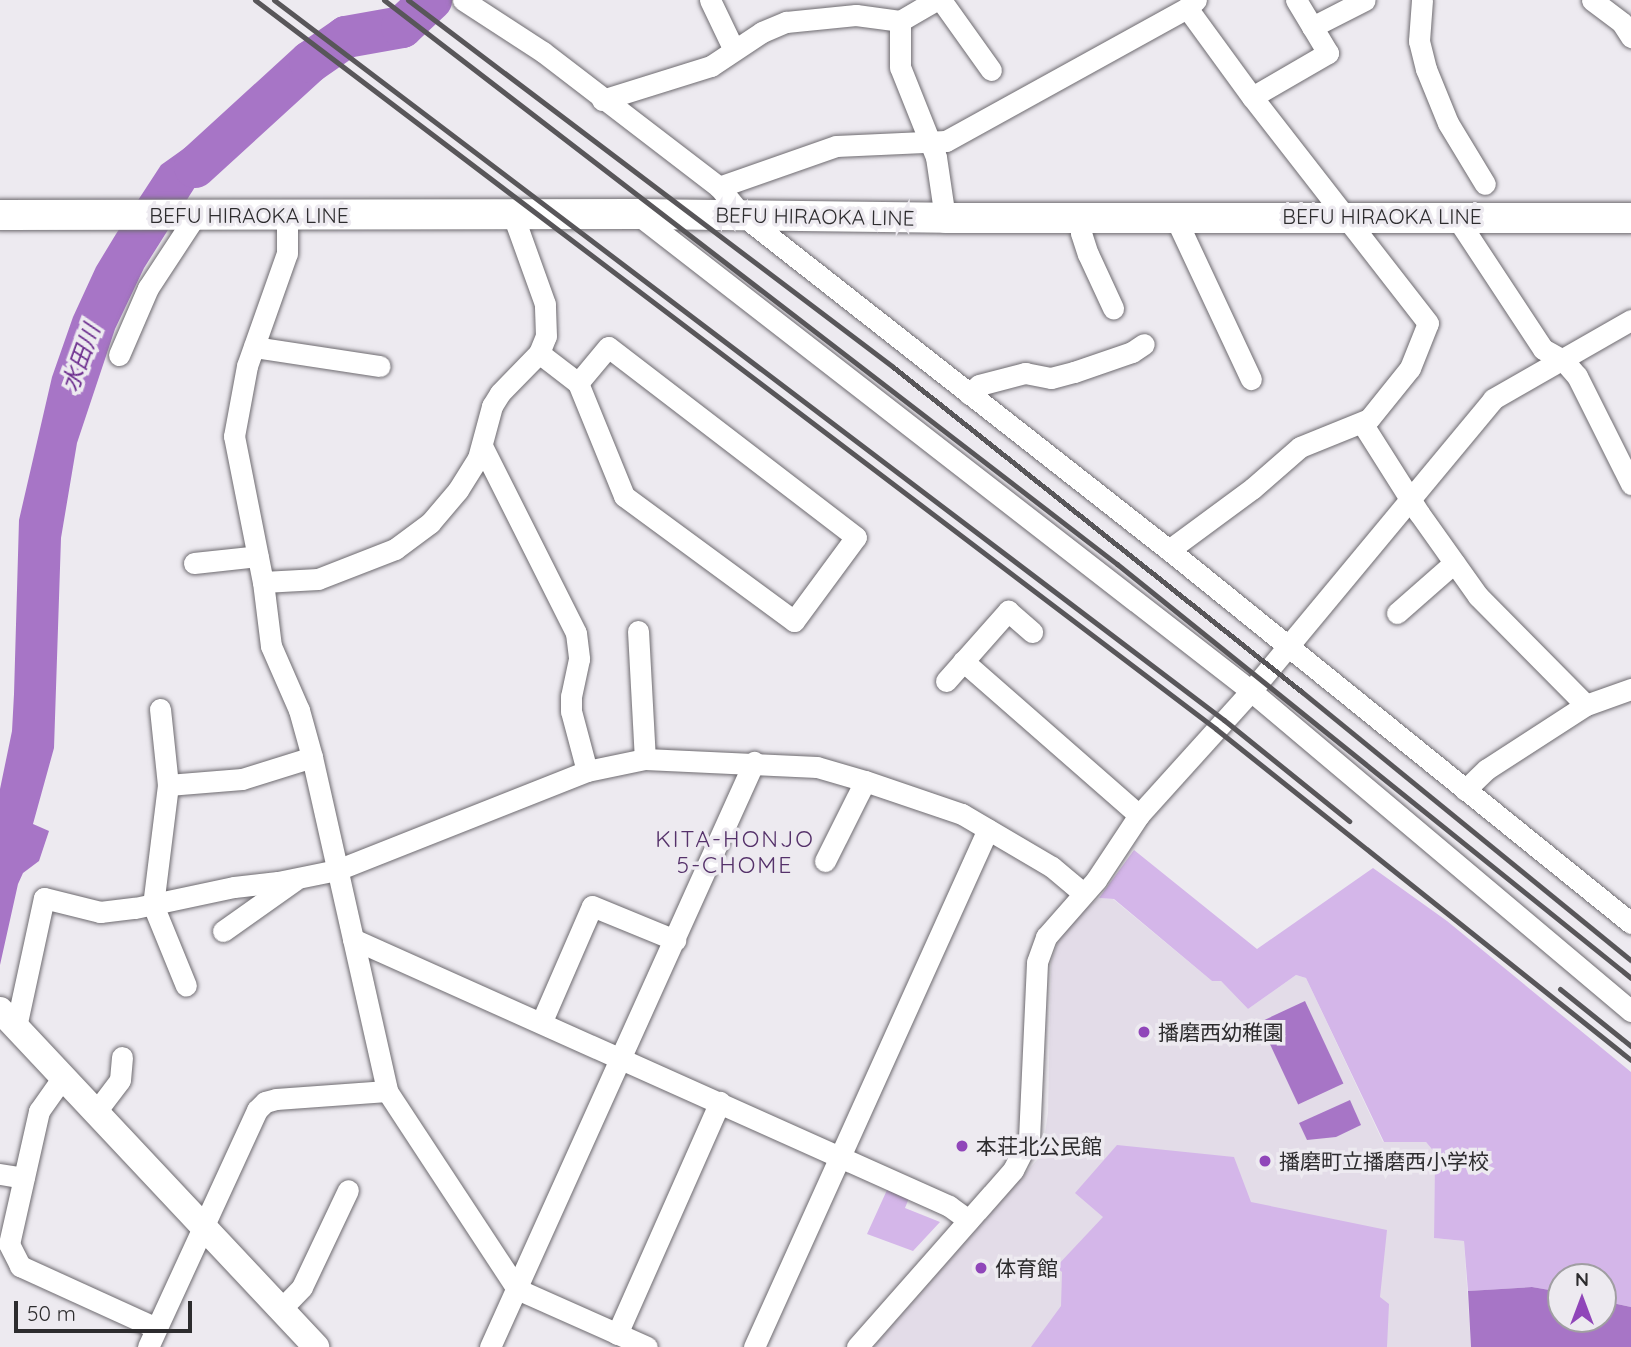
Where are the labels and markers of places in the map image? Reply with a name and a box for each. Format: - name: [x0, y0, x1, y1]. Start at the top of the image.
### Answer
- place label: 播磨西幼稚園: [1158, 1019, 1284, 1045]
- marker: 播磨西幼稚園: [1136, 1024, 1152, 1040]
- place label: 本荘北公民館: [976, 1133, 1102, 1159]
- marker: 本荘北公民館: [954, 1138, 970, 1154]
- place label: 播磨町立播磨西小学校: [1279, 1148, 1489, 1174]
- marker: 播磨町立播磨西小学校: [1257, 1153, 1273, 1169]
- place label: 体育館: [995, 1255, 1058, 1281]
- marker: 体育館: [973, 1260, 989, 1276]

